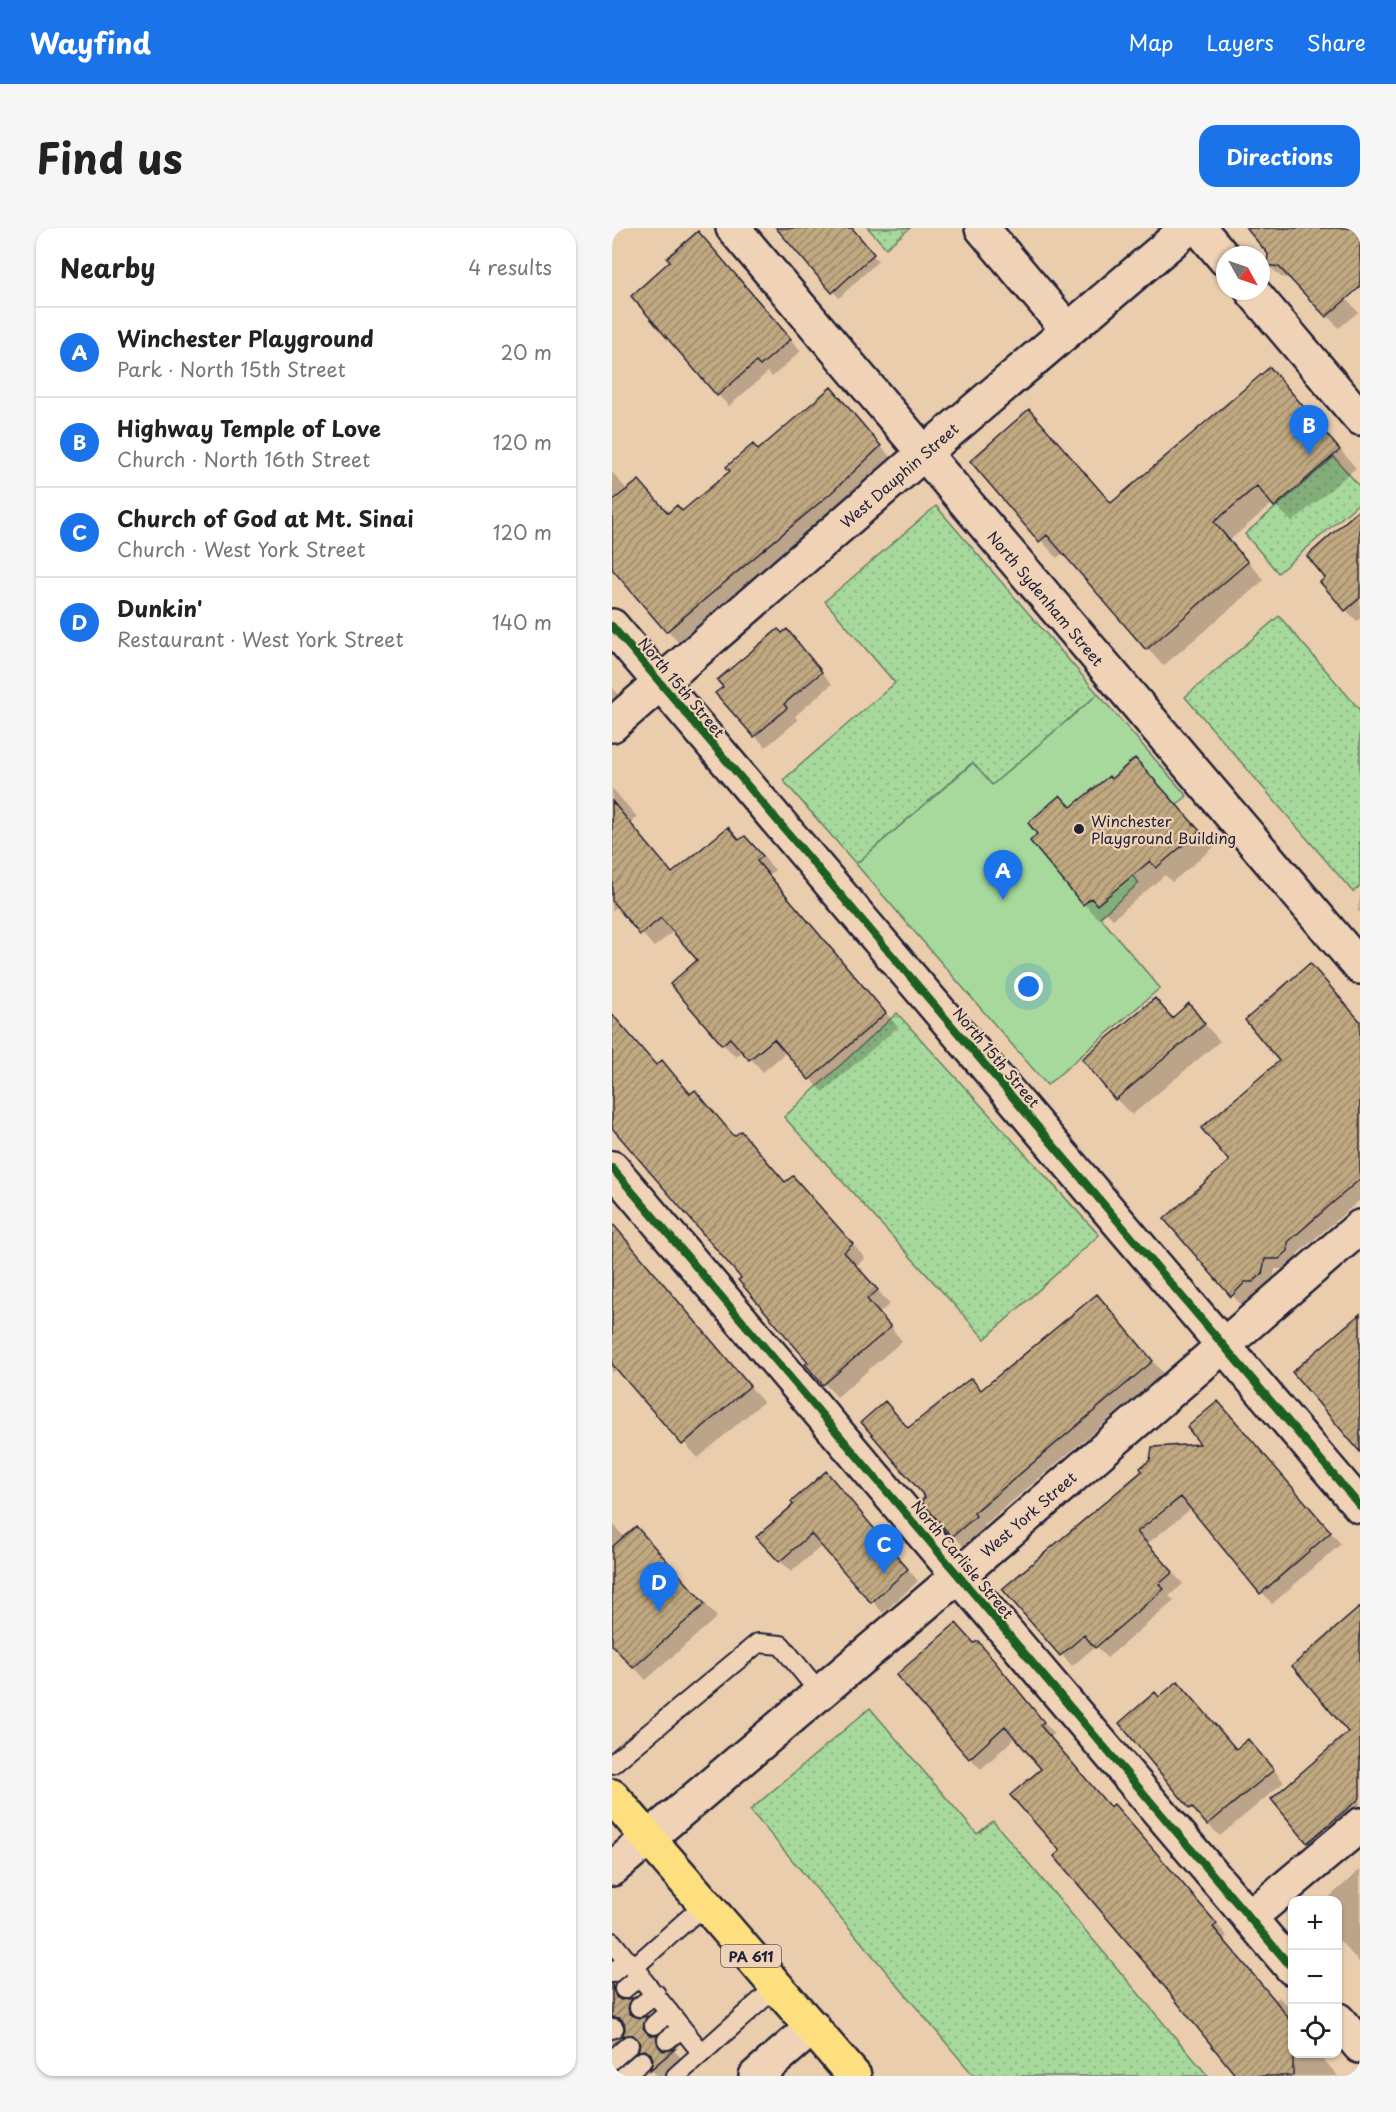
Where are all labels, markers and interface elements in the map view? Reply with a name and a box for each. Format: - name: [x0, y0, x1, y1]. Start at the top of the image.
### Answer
- text: Wayfind: [30, 21, 151, 64]
- text: Map: [1129, 26, 1173, 58]
- text: Layers: [1206, 26, 1274, 58]
- text: Share: [1307, 26, 1366, 58]
- text: Find us: [36, 125, 183, 188]
- button: Directions: [1199, 125, 1360, 187]
- north arrow: [1216, 246, 1270, 300]
- text: Nearby: [60, 248, 155, 287]
- text: 4 results: [468, 252, 552, 282]
- text: Winchester Playground: [117, 321, 374, 354]
- text: A: [72, 337, 87, 367]
- text: 20 m: [500, 337, 552, 367]
- text: Park · North 15th Street: [117, 354, 346, 384]
- pin: B: [1290, 406, 1328, 455]
- text: Highway Temple of Love: [117, 411, 381, 444]
- street label: West Dauphin Street: [835, 417, 963, 533]
- text: B: [73, 427, 86, 457]
- text: 120 m: [493, 427, 552, 457]
- text: Church · North 16th Street: [117, 444, 370, 474]
- text: Church of God at Mt. Sinai: [117, 501, 414, 534]
- text: C: [72, 517, 87, 547]
- text: 120 m: [493, 517, 552, 547]
- street label: North Sydenham Street: [982, 525, 1110, 671]
- text: Church · West York Street: [117, 534, 365, 564]
- text: Dunkin': [117, 591, 202, 624]
- text: D: [72, 607, 87, 637]
- text: 140 m: [492, 607, 552, 637]
- text: Restaurant · West York Street: [117, 624, 404, 654]
- street label: North 15th Street: [633, 632, 731, 742]
- place label: Winchester Playground Building: [1091, 809, 1236, 849]
- marker: Winchester Playground Building: [1072, 822, 1086, 836]
- pin: A: [984, 850, 1022, 900]
- your location: [1014, 972, 1043, 1001]
- street label: North 15th Street: [948, 1002, 1046, 1112]
- street label: West York Street: [975, 1466, 1081, 1562]
- street label: North Carlisle Street: [906, 1495, 1020, 1623]
- pin: C: [864, 1524, 904, 1574]
- pin: D: [640, 1562, 678, 1612]
- map controls: [1288, 1896, 1342, 2058]
- button: +: [1288, 1896, 1342, 1950]
- road number: PA 611: [721, 1945, 781, 1967]
- button: −: [1288, 1950, 1342, 2004]
- button: locate: [1288, 2004, 1342, 2058]

